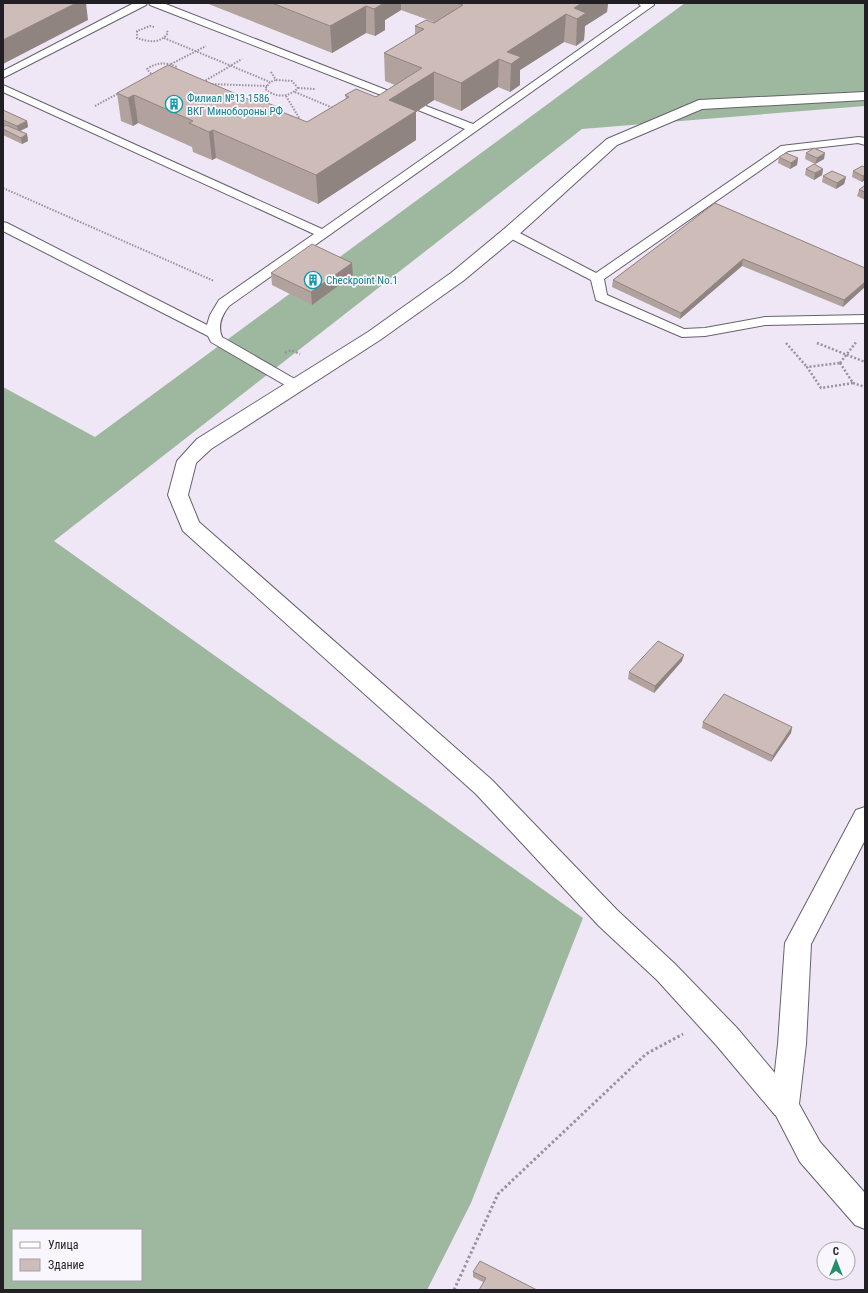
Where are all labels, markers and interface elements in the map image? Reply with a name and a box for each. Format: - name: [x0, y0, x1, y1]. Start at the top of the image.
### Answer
- place label: Филиал №13 1586 ВКГ Минобороны РФ: [187, 92, 283, 118]
- building icon: Филиал №13 1586 ВКГ Минобороны РФ: [164, 94, 184, 114]
- building icon: Checkpoint No.1: [303, 270, 323, 290]
- place label: Checkpoint No.1: [326, 274, 398, 287]
- legend: [12, 1229, 142, 1281]
- text: Улица: [48, 1238, 79, 1252]
- north arrow: [816, 1241, 856, 1281]
- text: С: [833, 1245, 839, 1258]
- text: Здание: [48, 1258, 85, 1272]

